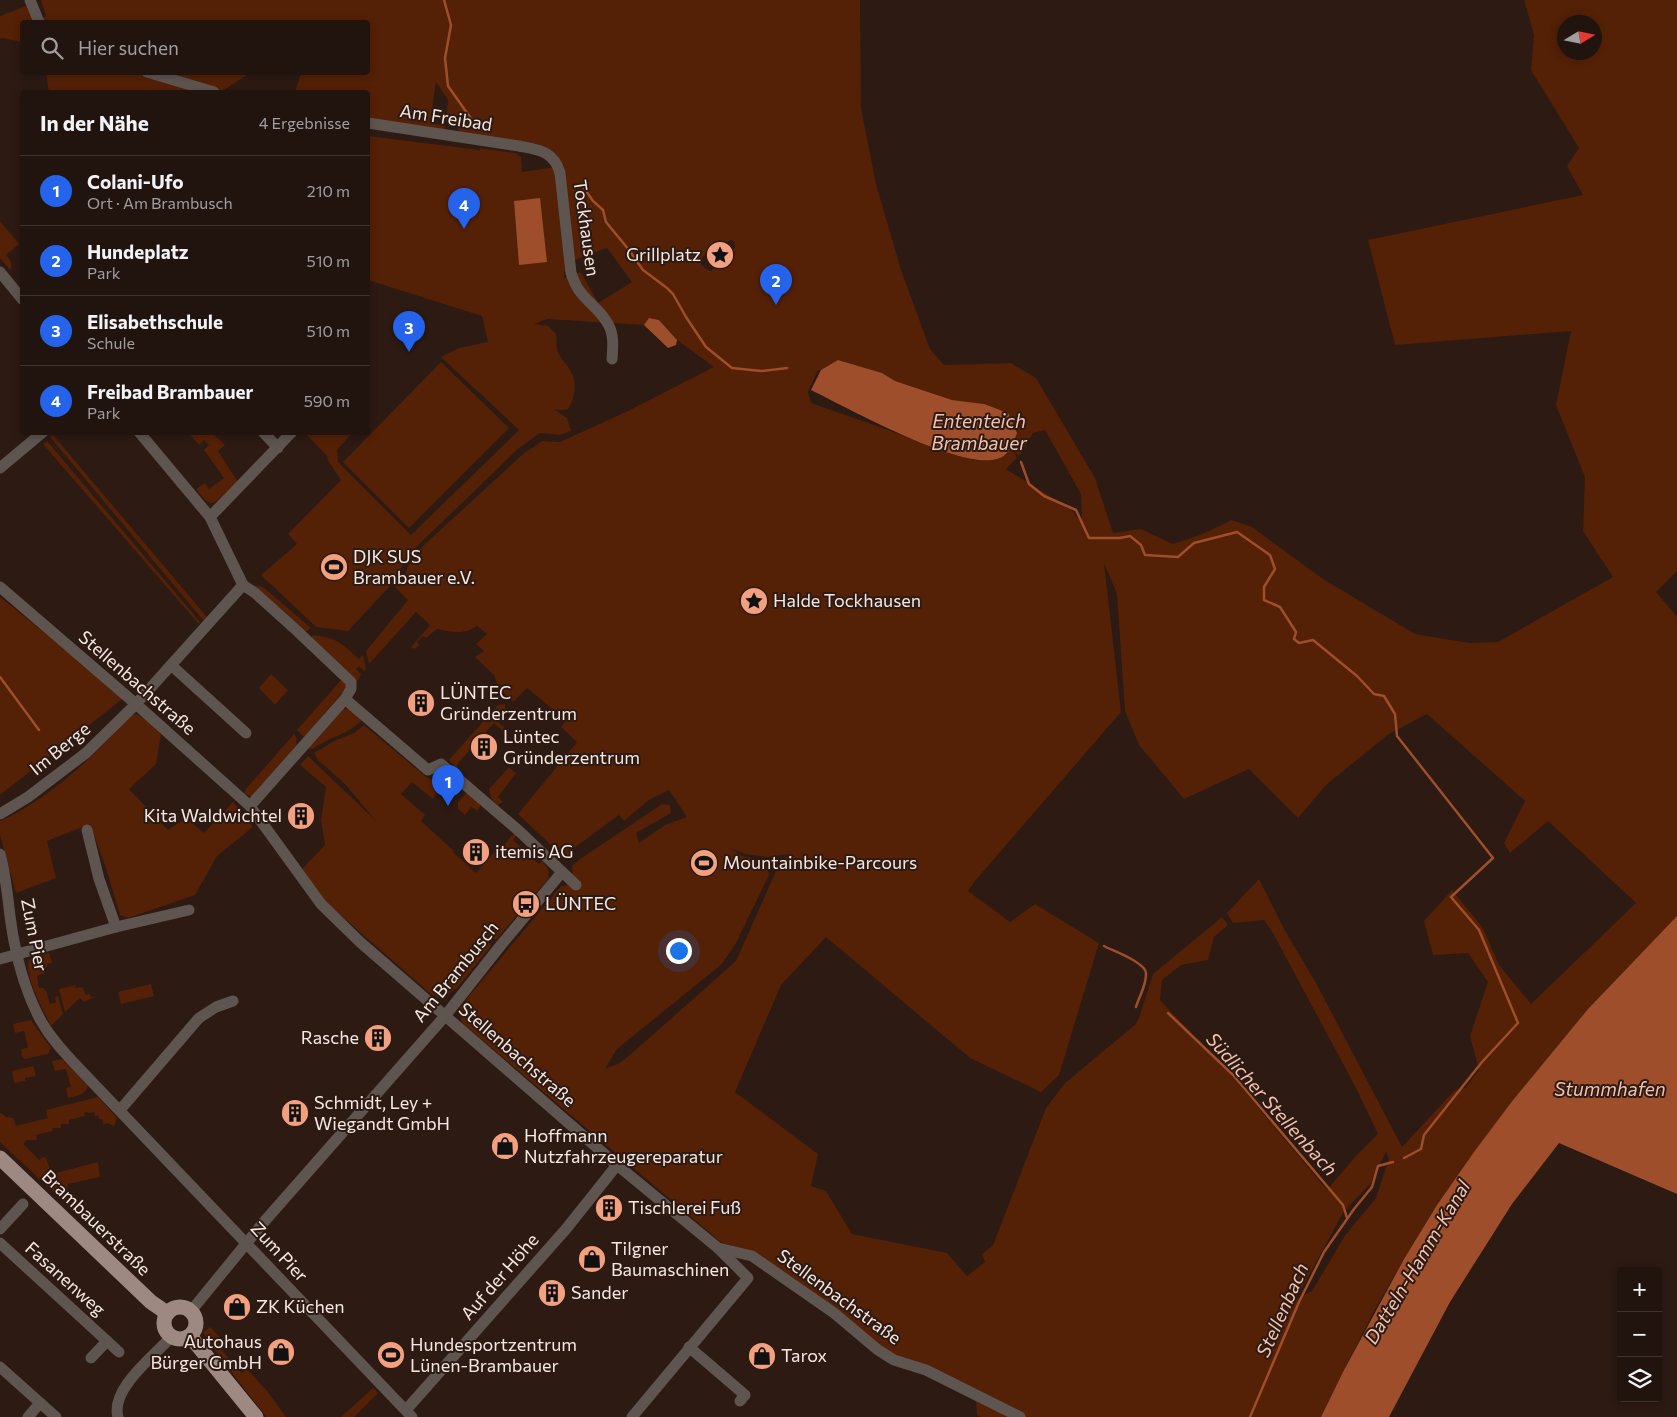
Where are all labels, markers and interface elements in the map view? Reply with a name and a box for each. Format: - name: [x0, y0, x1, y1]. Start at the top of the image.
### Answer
- north arrow: [1557, 15, 1602, 60]
- search box: [20, 20, 370, 75]
- icon: search: [38, 34, 66, 62]
- text: Hier suchen: [78, 36, 179, 59]
- street label: Am Freibad: [398, 99, 494, 135]
- text: In der Nähe: [40, 110, 149, 135]
- text: 4 Ergebnisse: [259, 113, 350, 132]
- text: Colani-Ufo: [87, 170, 184, 193]
- street label: Tockhausen: [569, 178, 605, 278]
- text: 1: [52, 181, 60, 200]
- text: 210 m: [307, 181, 350, 200]
- pin: 4: [448, 188, 480, 229]
- text: Ort · Am Brambusch: [87, 193, 233, 212]
- text: Hundeplatz: [87, 240, 188, 263]
- place icon: Grillplatz: [705, 240, 735, 270]
- place label: Grillplatz: [626, 243, 701, 265]
- text: 2: [51, 251, 61, 270]
- text: 510 m: [307, 251, 350, 270]
- text: Park: [87, 263, 120, 282]
- pin: 2: [760, 264, 792, 305]
- text: Elisabethschule: [87, 310, 223, 333]
- pin: 3: [393, 311, 425, 352]
- text: 3: [51, 321, 61, 340]
- text: 510 m: [307, 321, 350, 340]
- text: Schule: [87, 333, 135, 352]
- text: Freibad Brambauer: [87, 380, 253, 403]
- text: 4: [51, 391, 61, 410]
- text: 590 m: [304, 391, 350, 410]
- text: Park: [87, 403, 120, 422]
- water label: Ententeich Brambauer: [931, 409, 1028, 454]
- place label: DJK SUS Brambauer e.V.: [353, 545, 475, 588]
- sports icon: DJK SUS Brambauer e.V.: [319, 552, 349, 582]
- place icon: Halde Tockhausen: [739, 586, 769, 616]
- place label: Halde Tockhausen: [773, 589, 921, 611]
- street label: Stellenbachstraße: [75, 625, 201, 739]
- place label: LÜNTEC Gründerzentrum: [440, 681, 577, 724]
- building icon: LÜNTEC Gründerzentrum: [406, 688, 436, 718]
- street label: Im Berge: [25, 717, 94, 779]
- place label: Lüntec Gründerzentrum: [503, 725, 640, 768]
- building icon: Lüntec Gründerzentrum: [469, 732, 499, 762]
- pin: 1: [432, 765, 464, 806]
- building icon: Kita Waldwichtel: [286, 801, 316, 831]
- place label: Kita Waldwichtel: [144, 804, 282, 826]
- building icon: itemis AG: [461, 837, 491, 867]
- place label: itemis AG: [495, 840, 573, 862]
- sports icon: Mountainbike-Parcours: [689, 848, 719, 878]
- place label: Mountainbike-Parcours: [723, 851, 917, 873]
- bus stop icon: LÜNTEC: [511, 889, 541, 919]
- place label: LÜNTEC: [545, 892, 616, 914]
- street label: Zum Pier: [17, 896, 53, 973]
- street label: Am Brambusch: [408, 916, 503, 1026]
- your location: [666, 938, 692, 964]
- street label: Stellenbachstraße: [455, 997, 581, 1111]
- building icon: Rasche: [363, 1023, 393, 1053]
- place label: Rasche: [301, 1026, 359, 1048]
- water label: Südlicher Stellenbach: [1202, 1027, 1343, 1180]
- water label: Stummhafen: [1554, 1077, 1666, 1100]
- place label: Schmidt, Ley + Wiegandt GmbH: [314, 1091, 450, 1134]
- building icon: Schmidt, Ley + Wiegandt GmbH: [280, 1098, 310, 1128]
- place label: Hoffmann Nutzfahrzeugereparatur: [524, 1124, 723, 1167]
- shop icon: Hoffmann Nutzfahrzeugereparatur: [490, 1131, 520, 1161]
- street label: Brambauerstraße: [38, 1165, 156, 1280]
- water label: Datteln-Hamm-Kanal: [1359, 1175, 1475, 1348]
- building icon: Tischlerei Fuß: [594, 1193, 624, 1223]
- place label: Tischlerei Fuß: [628, 1196, 741, 1218]
- street label: Zum Pier: [246, 1217, 313, 1286]
- street label: Auf der Höhe: [456, 1229, 543, 1324]
- street label: Fasanenweg: [21, 1237, 110, 1320]
- place label: Tilgner Baumaschinen: [611, 1237, 729, 1280]
- shop icon: Tilgner Baumaschinen: [577, 1244, 607, 1274]
- street label: Stellenbachstraße: [773, 1244, 906, 1348]
- water label: Stellenbach: [1251, 1259, 1313, 1360]
- map controls: [1617, 1267, 1662, 1402]
- button: +: [1617, 1267, 1662, 1312]
- building icon: Sander: [537, 1278, 567, 1308]
- place label: Sander: [571, 1281, 628, 1303]
- shop icon: ZK Küchen: [222, 1292, 252, 1322]
- place label: ZK Küchen: [256, 1295, 345, 1317]
- button: −: [1617, 1312, 1662, 1357]
- place label: Autohaus Bürger GmbH: [150, 1330, 262, 1373]
- place label: Hundesportzentrum Lünen-Brambauer: [410, 1333, 577, 1376]
- shop icon: Autohaus Bürger GmbH: [266, 1337, 296, 1367]
- sports icon: Hundesportzentrum Lünen-Brambauer: [376, 1340, 406, 1370]
- shop icon: Tarox: [747, 1341, 777, 1371]
- place label: Tarox: [781, 1344, 828, 1366]
- button: layers: [1617, 1357, 1662, 1402]

